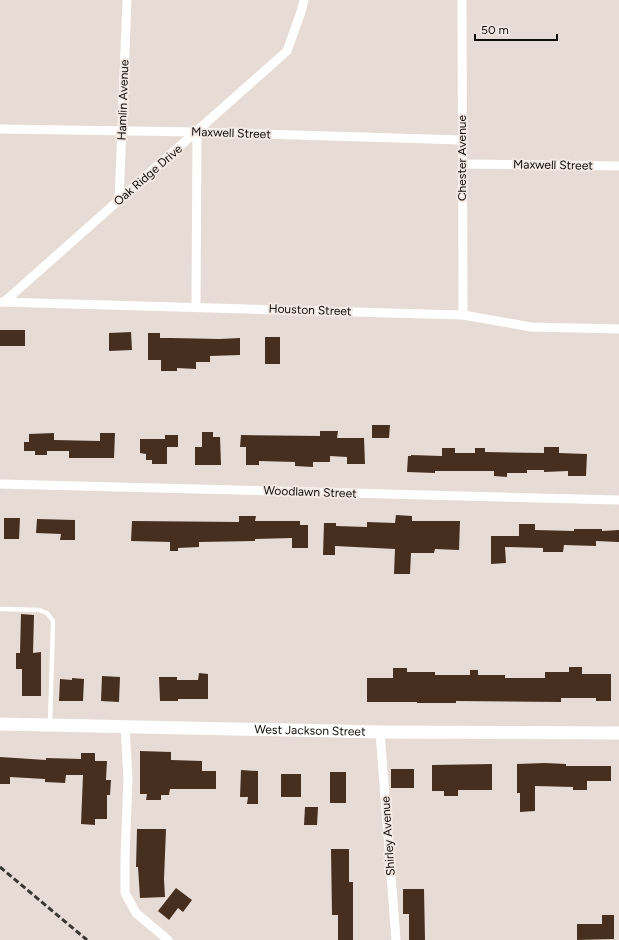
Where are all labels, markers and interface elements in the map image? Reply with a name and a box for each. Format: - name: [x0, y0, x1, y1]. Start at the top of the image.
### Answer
- scale bar: [475, 16, 557, 42]
- text: 50 m: [481, 23, 509, 37]
- street label: Hamlin Avenue: [115, 59, 131, 141]
- street label: Chester Avenue: [455, 114, 469, 201]
- street label: Maxwell Street: [191, 125, 271, 141]
- street label: Oak Ridge Drive: [111, 141, 185, 208]
- street label: Maxwell Street: [513, 157, 593, 173]
- street label: Houston Street: [268, 302, 352, 318]
- street label: Woodlawn Street: [263, 483, 357, 501]
- street label: West Jackson Street: [254, 722, 366, 739]
- street label: Shirley Avenue: [378, 795, 398, 876]

